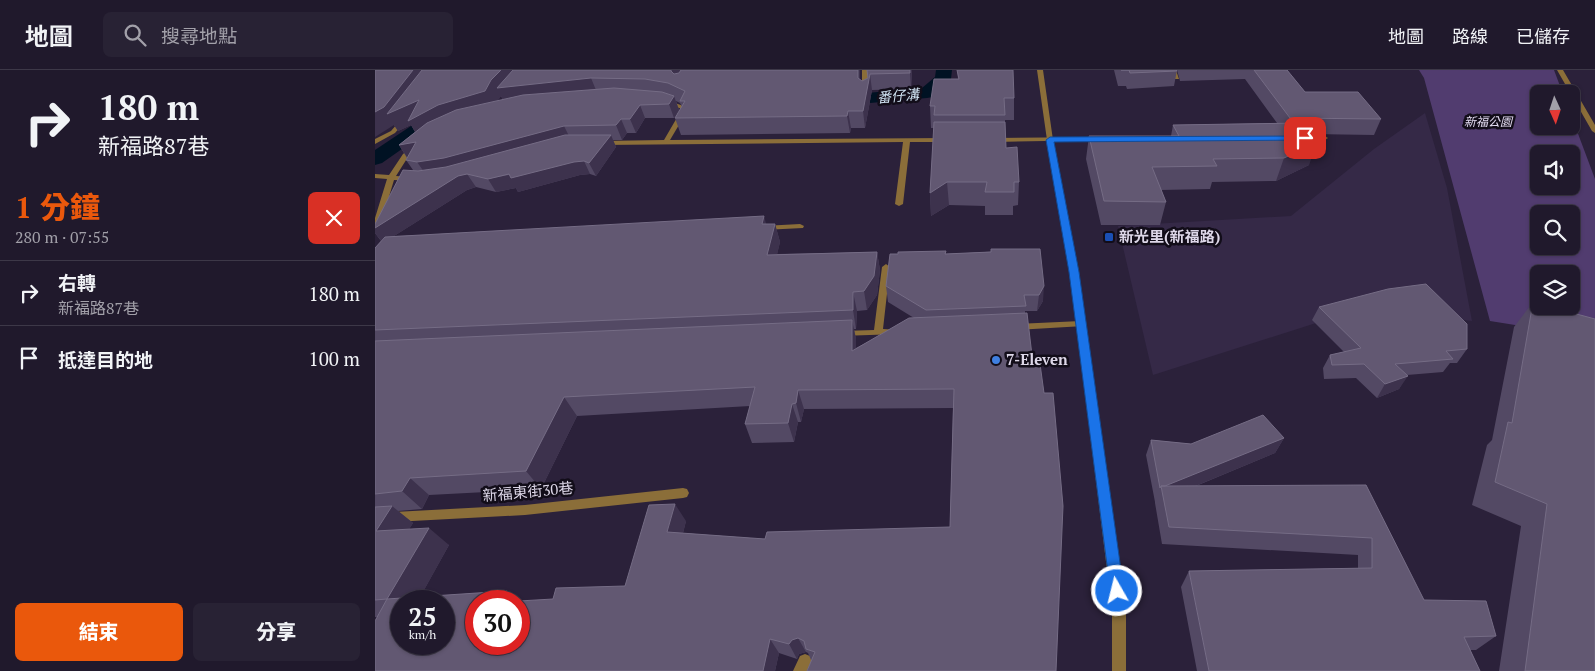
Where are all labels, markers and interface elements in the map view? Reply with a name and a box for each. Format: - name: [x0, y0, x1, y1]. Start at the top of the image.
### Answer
- search box: [103, 12, 453, 57]
- text: 地圖: [25, 20, 73, 52]
- icon: search: [121, 21, 149, 49]
- text: 搜尋地點: [161, 23, 237, 48]
- text: 地圖: [1388, 24, 1424, 48]
- text: 路線: [1452, 24, 1488, 48]
- text: 已儲存: [1516, 24, 1570, 48]
- text: 180 m: [98, 84, 199, 130]
- water label: 番仔溝: [876, 84, 922, 107]
- north arrow: [1530, 85, 1580, 135]
- map controls: [1530, 85, 1580, 315]
- icon: right: [15, 90, 80, 155]
- park label: 新福公園: [1464, 114, 1514, 129]
- pin: [1284, 117, 1326, 159]
- icon: arrive: [1291, 124, 1319, 152]
- text: 新福路87巷: [98, 131, 209, 160]
- button: sound: [1530, 145, 1580, 195]
- text: 1 分鐘: [15, 187, 100, 227]
- button: close: [308, 192, 360, 244]
- button: search: [1530, 205, 1580, 255]
- text: 280 m · 07:55: [15, 226, 109, 248]
- place label: 新光里(新福路): [1119, 226, 1220, 246]
- marker: 新光里(新福路): [1103, 231, 1115, 243]
- button: layers: [1530, 265, 1580, 315]
- text: 右轉: [58, 270, 96, 295]
- icon: right: [15, 279, 43, 307]
- text: 180 m: [309, 281, 360, 306]
- text: 新福路87巷: [58, 297, 139, 319]
- icon: arrive: [15, 344, 43, 372]
- text: 100 m: [309, 346, 360, 371]
- text: 抵達目的地: [58, 347, 153, 372]
- place label: 7-Eleven: [1006, 349, 1068, 369]
- marker: 7-Eleven: [990, 354, 1002, 366]
- street label: 新福東街30巷: [482, 477, 574, 505]
- position arrow: [1090, 564, 1142, 616]
- speed limit sign: 30: [465, 590, 530, 655]
- text: 25: [408, 600, 437, 633]
- button: 結束: [15, 603, 183, 661]
- button: 分享: [193, 603, 360, 661]
- text: km/h: [409, 627, 436, 642]

